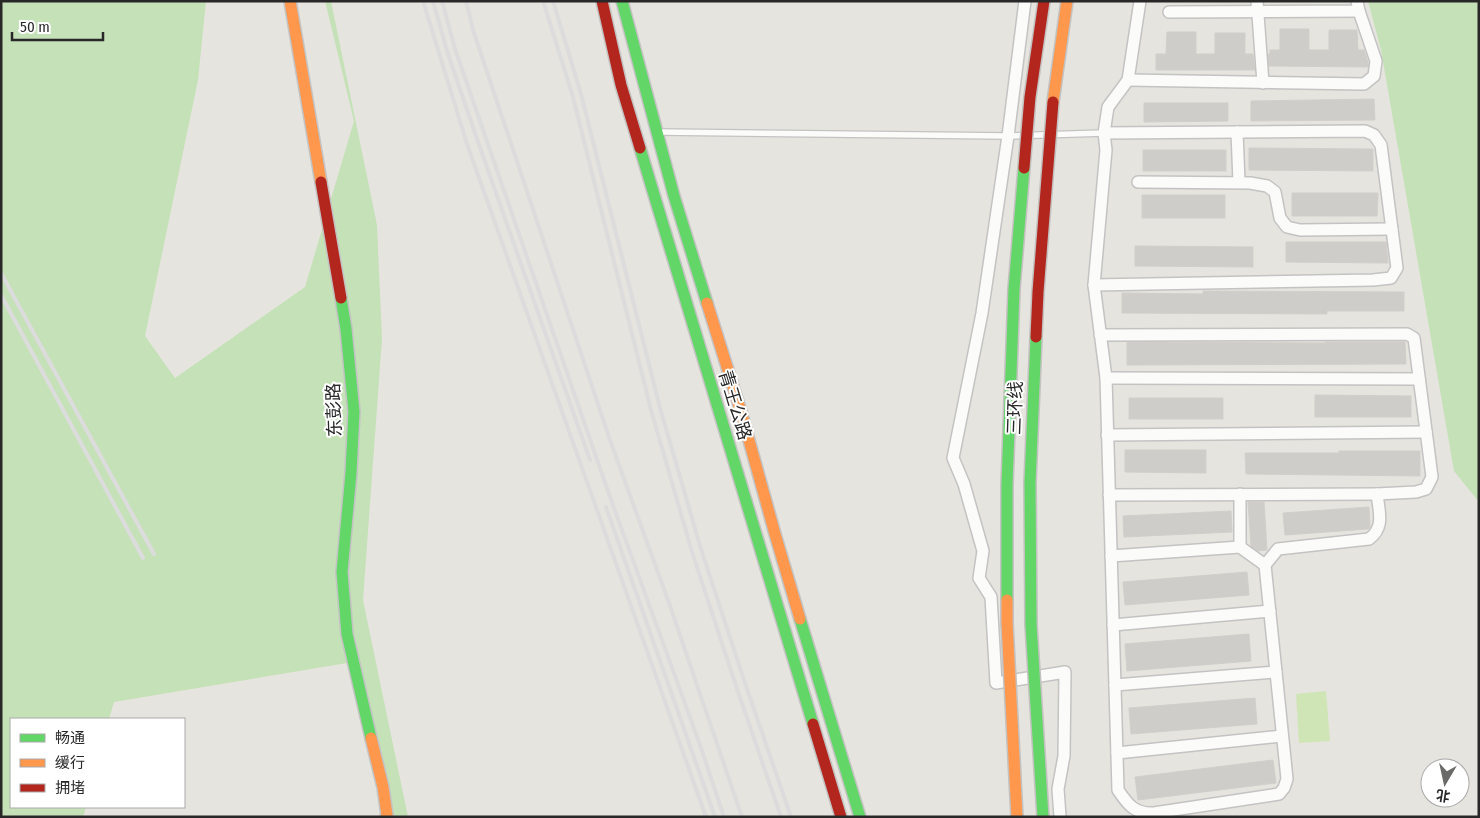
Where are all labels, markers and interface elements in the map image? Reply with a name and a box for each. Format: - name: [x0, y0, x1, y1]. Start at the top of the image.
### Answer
- scale bar: [12, 10, 104, 42]
- text: 50 m: [20, 18, 50, 36]
- street label: 青王公路: [714, 367, 756, 443]
- street label: 三环线: [1003, 381, 1027, 435]
- street label: 东彭路: [322, 383, 346, 437]
- legend: [10, 718, 185, 808]
- text: 畅通: [55, 729, 85, 747]
- text: 缓行: [55, 754, 85, 772]
- north arrow: [1420, 758, 1470, 808]
- text: 拥堵: [55, 779, 85, 797]
- text: 北: [1435, 786, 1451, 805]

